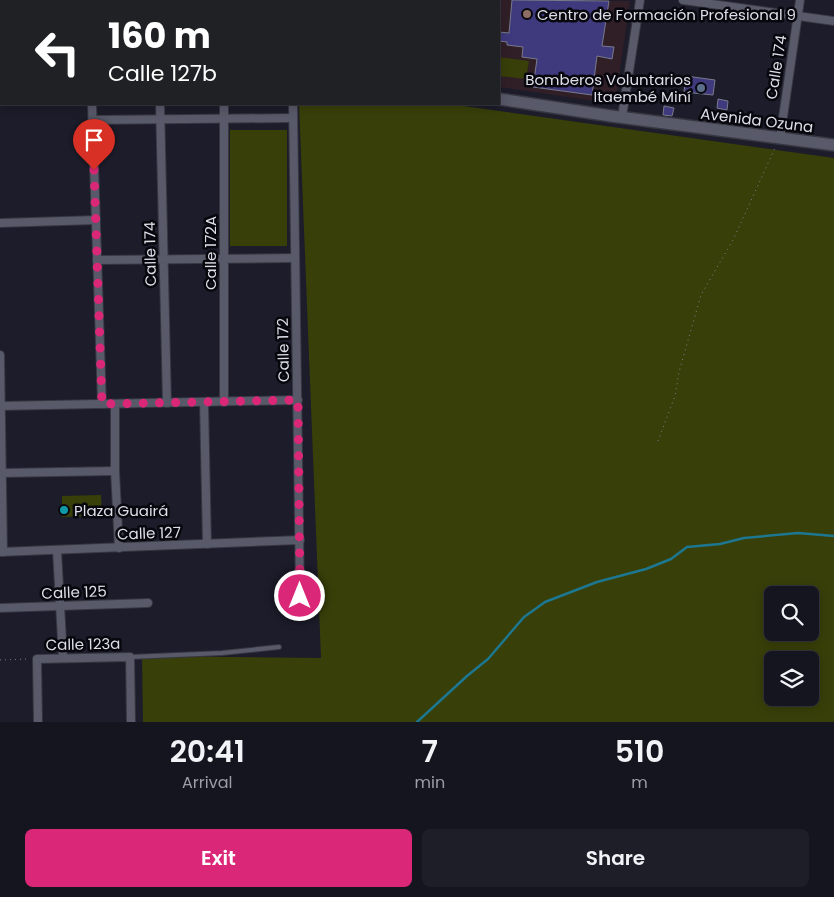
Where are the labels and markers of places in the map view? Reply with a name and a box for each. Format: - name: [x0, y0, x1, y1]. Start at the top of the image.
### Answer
- place label: Centro de Formación Profesional 9: [537, 4, 796, 25]
- marker: Centro de Formación Profesional 9: [521, 8, 533, 20]
- place label: Bomberos Voluntarios Itaembé Miní: [525, 69, 691, 107]
- marker: Bomberos Voluntarios Itaembé Miní: [695, 82, 707, 94]
- pin: [73, 119, 115, 170]
- place label: Plaza Guairá: [74, 500, 168, 521]
- marker: Plaza Guairá: [58, 504, 70, 516]

